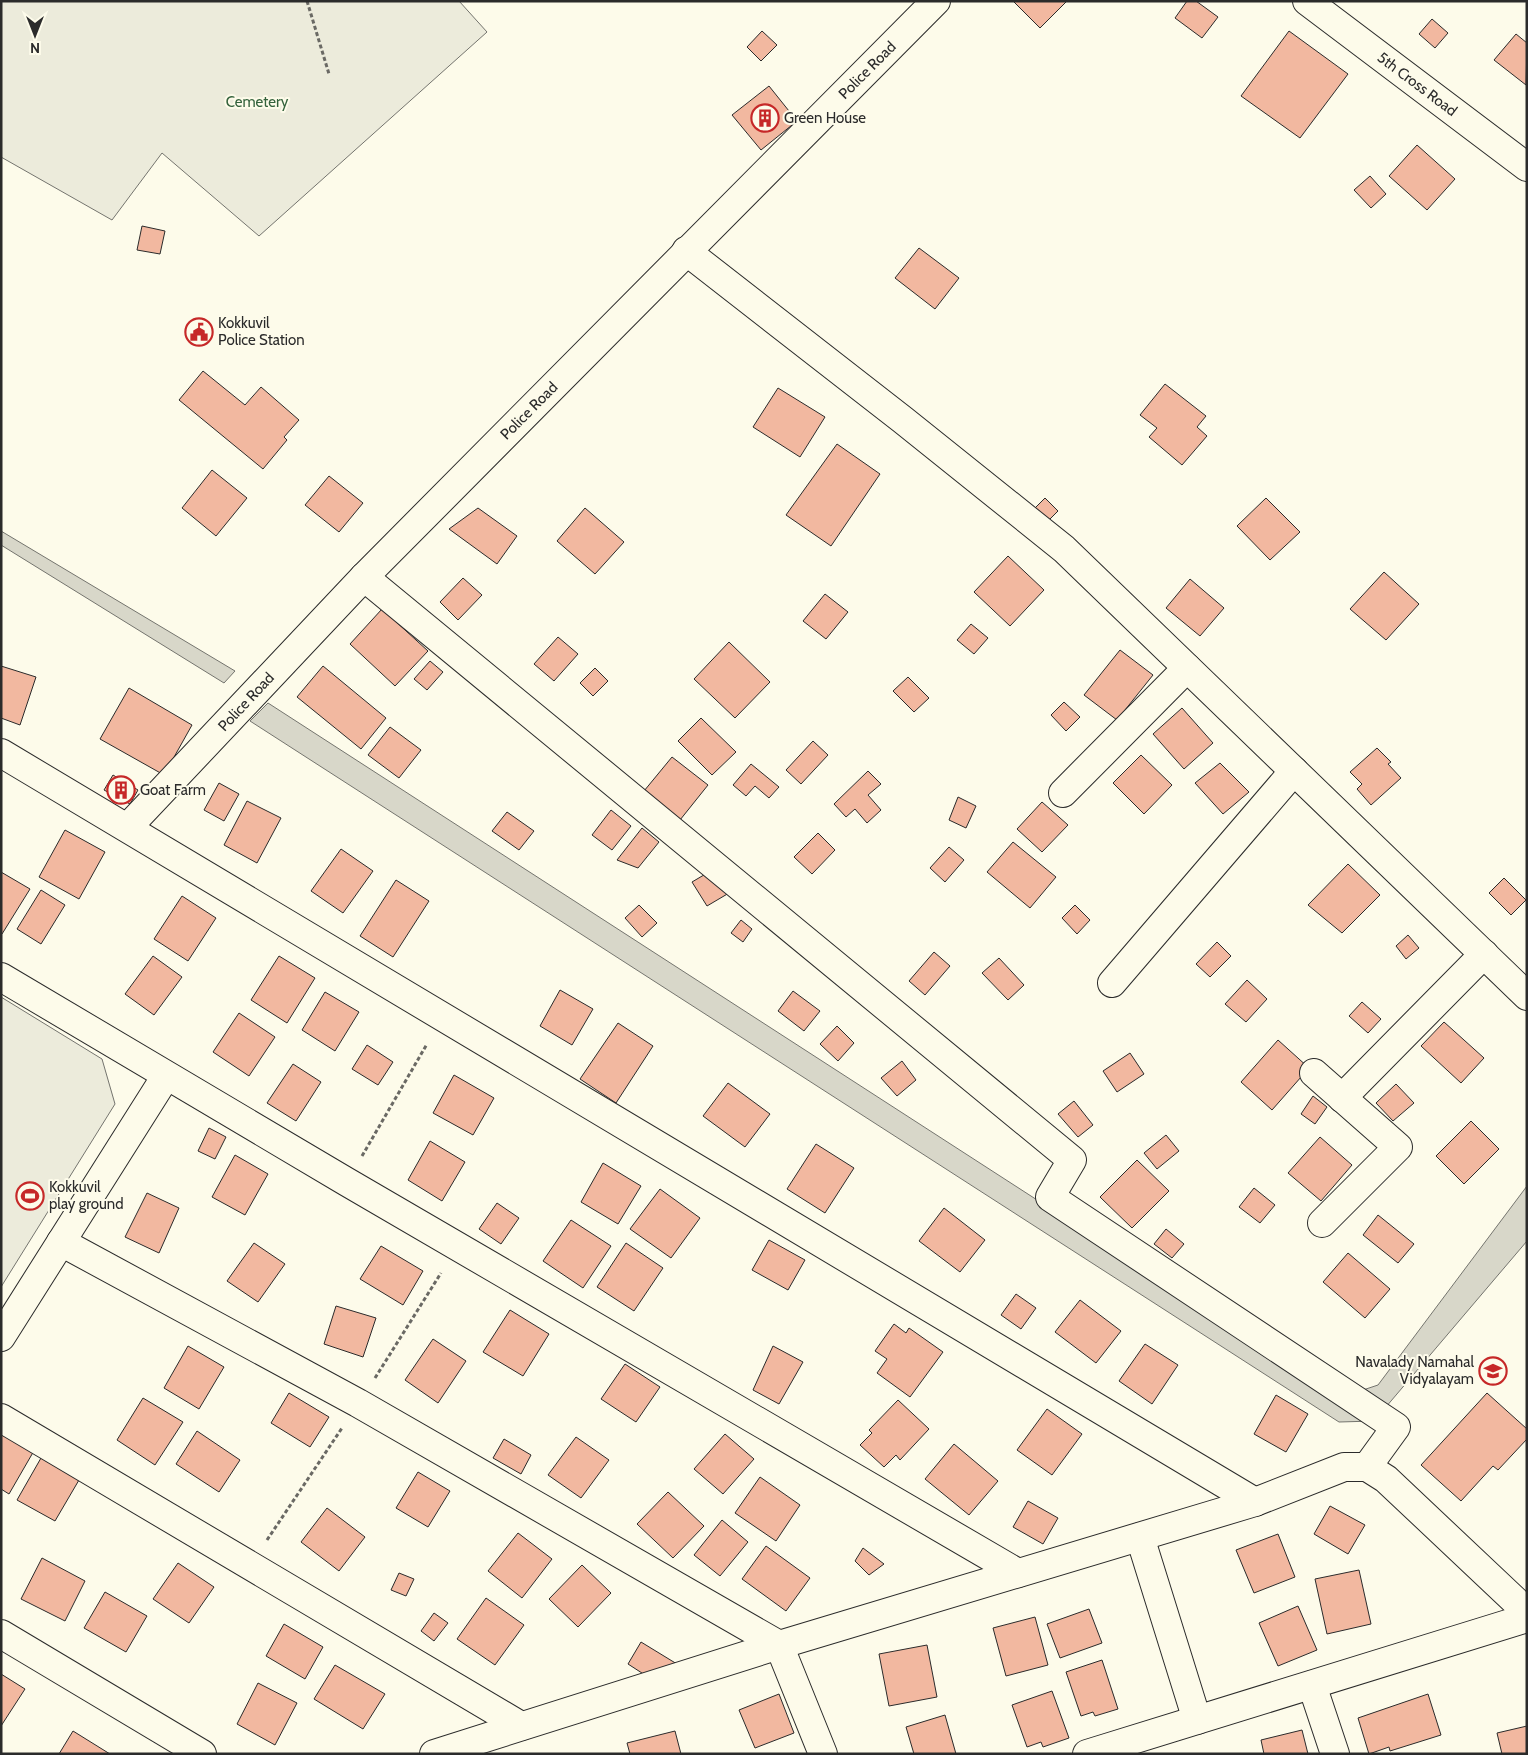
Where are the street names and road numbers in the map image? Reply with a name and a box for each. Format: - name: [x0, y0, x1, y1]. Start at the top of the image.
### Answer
- street label: Police Road: [835, 38, 900, 103]
- street label: 5th Cross Road: [1374, 48, 1460, 120]
- street label: Police Road: [497, 378, 561, 443]
- street label: Police Road: [214, 669, 278, 735]

